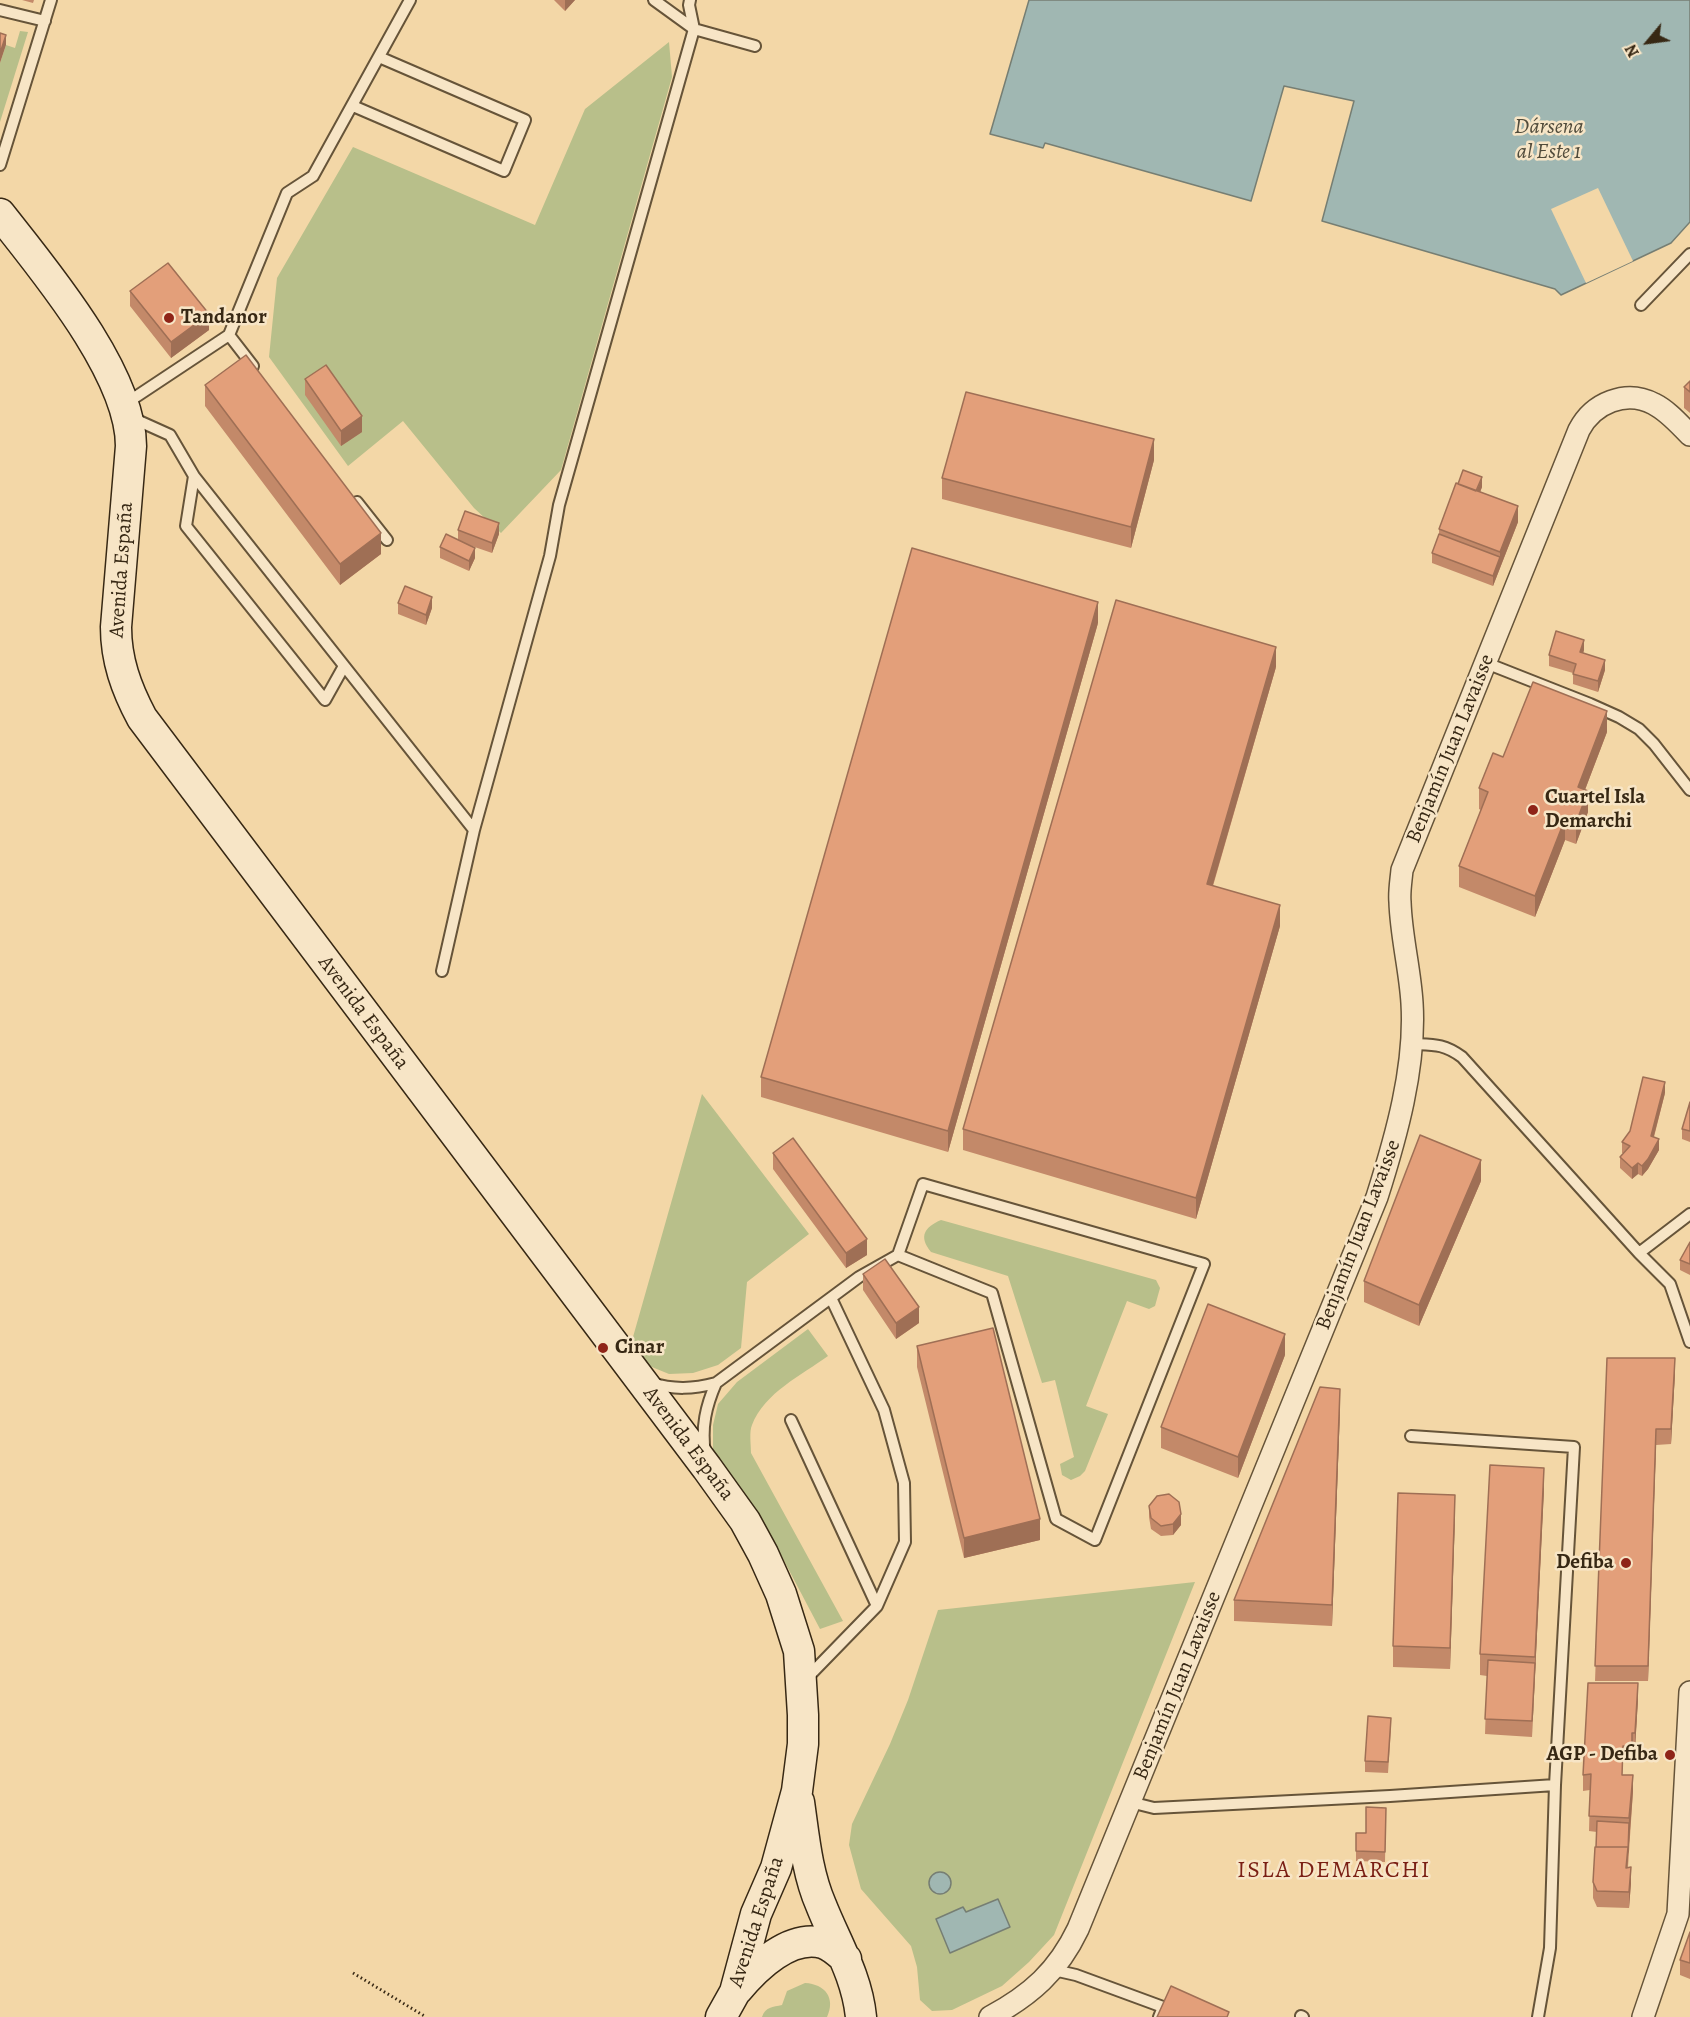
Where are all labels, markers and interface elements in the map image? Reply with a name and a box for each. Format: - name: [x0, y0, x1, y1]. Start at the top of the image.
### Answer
- north arrow: [1618, 12, 1678, 72]
- text: N: [1620, 40, 1645, 61]
- water label: Dársena al Este 1: [1514, 115, 1584, 166]
- place label: Tandanor: [181, 305, 267, 331]
- marker: Tandanor: [162, 311, 176, 325]
- street label: Avenida España: [105, 501, 139, 639]
- street label: Benjamín Juan Lavaisse: [1402, 651, 1500, 847]
- place label: Cuartel Isla Demarchi: [1545, 785, 1646, 835]
- marker: Cuartel Isla Demarchi: [1526, 803, 1540, 817]
- street label: Avenida España: [312, 951, 414, 1075]
- street label: Benjamín Juan Lavaisse: [1311, 1136, 1407, 1334]
- place label: Cinar: [615, 1335, 664, 1361]
- marker: Cinar: [596, 1341, 610, 1355]
- street label: Avenida España: [637, 1382, 739, 1506]
- place label: Defiba: [1556, 1550, 1614, 1576]
- marker: Defiba: [1619, 1556, 1633, 1570]
- street label: Benjamín Juan Lavaisse: [1129, 1588, 1227, 1784]
- place label: AGP - Defiba: [1546, 1742, 1658, 1768]
- marker: AGP - Defiba: [1663, 1748, 1677, 1762]
- street label: Avenida España: [724, 1853, 790, 1991]
- district label: ISLA DEMARCHI: [1237, 1857, 1431, 1885]

